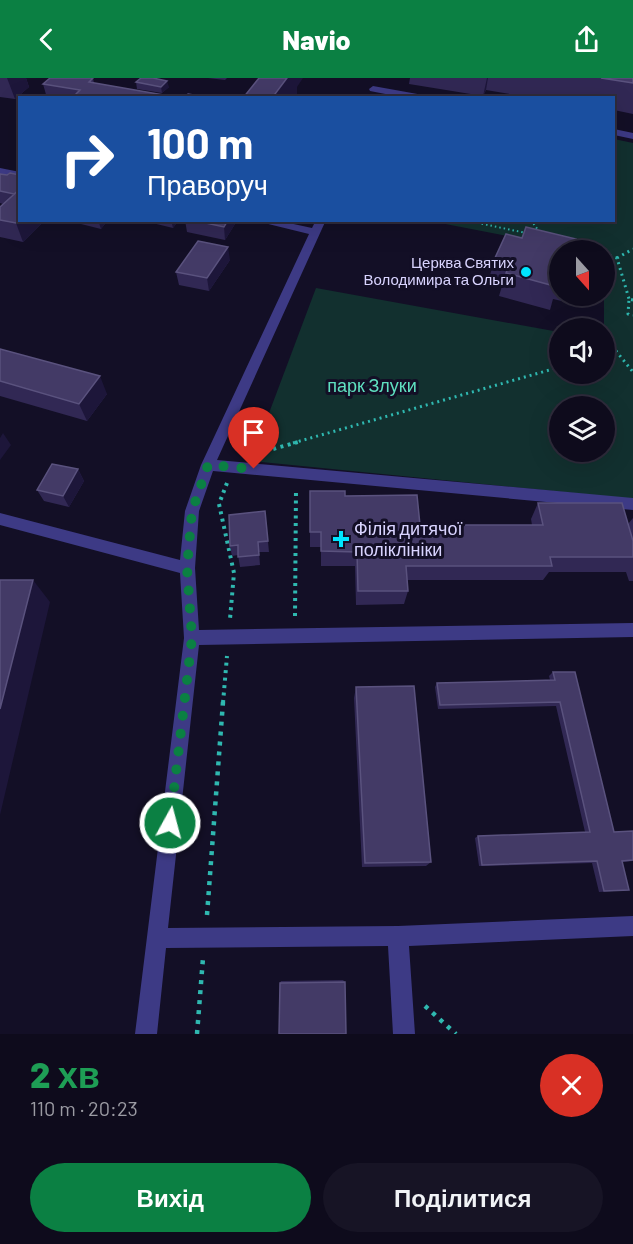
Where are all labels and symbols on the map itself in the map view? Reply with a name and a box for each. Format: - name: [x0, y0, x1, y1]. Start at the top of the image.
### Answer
- north arrow: [549, 240, 615, 306]
- place label: Церква Святих Володимира та Ольги: [364, 253, 514, 288]
- marker: Церква Святих Володимира та Ольги: [519, 265, 533, 279]
- park label: парк Злуки: [327, 374, 417, 396]
- pin: [228, 407, 279, 469]
- place label: Філія дитячої поліклініки: [354, 517, 462, 560]
- marker: Філія дитячої поліклініки: [332, 530, 350, 548]
- position arrow: [138, 791, 202, 855]

